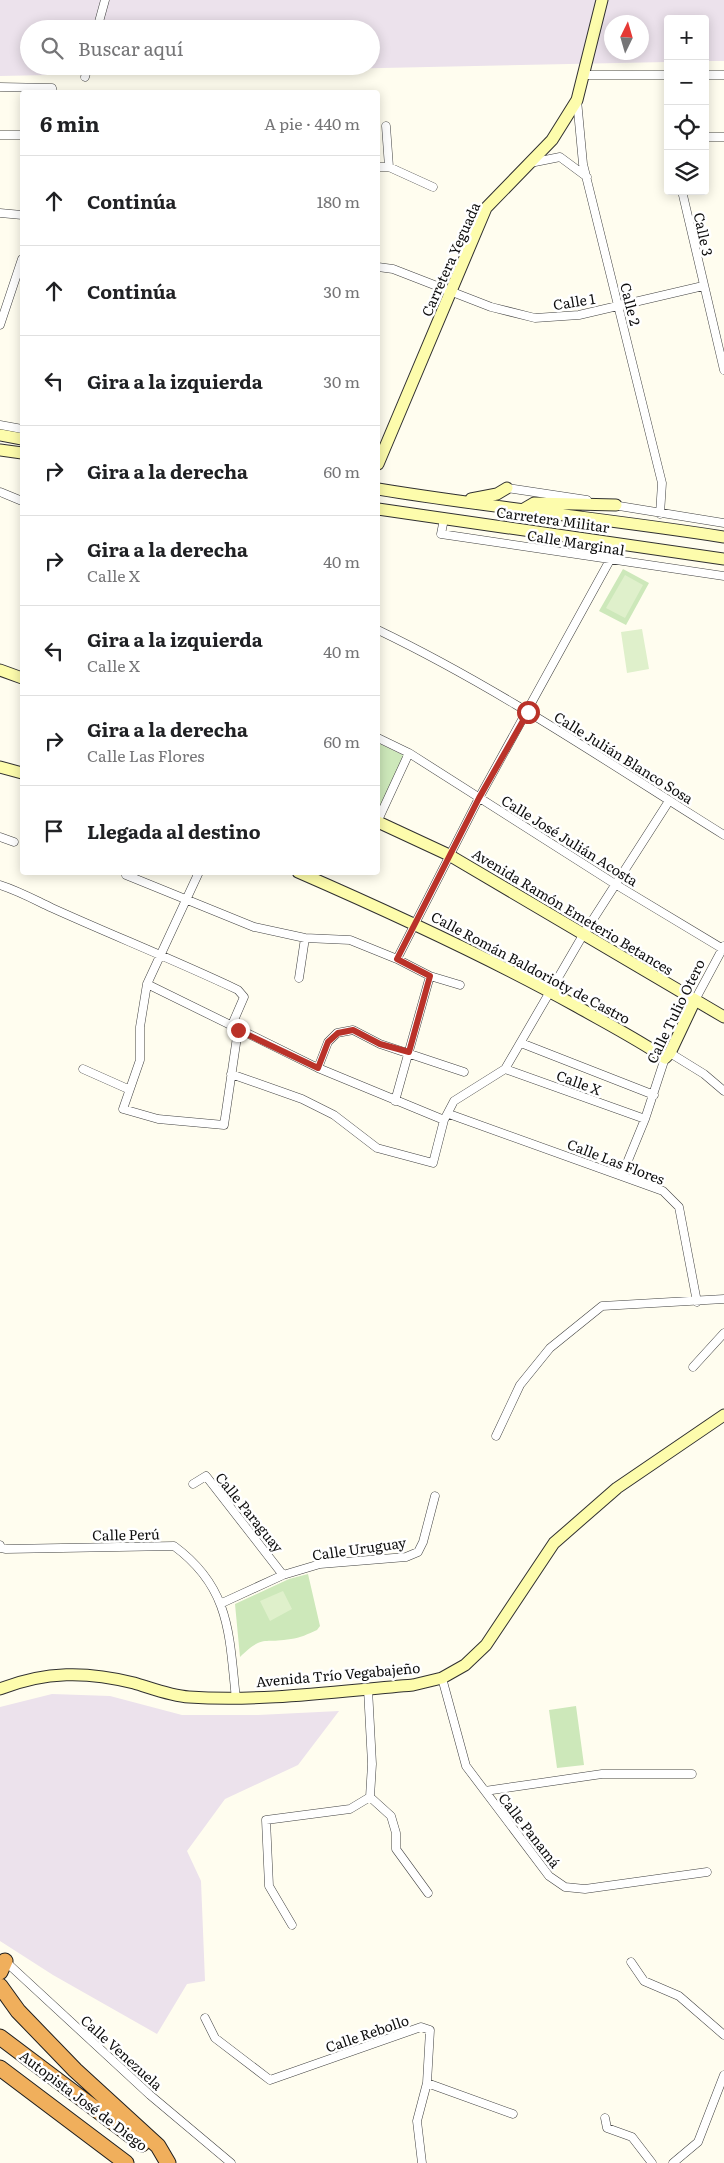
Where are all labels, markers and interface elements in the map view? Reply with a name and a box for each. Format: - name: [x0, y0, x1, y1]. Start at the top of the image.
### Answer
- north arrow: [604, 15, 649, 60]
- map controls: [664, 15, 709, 195]
- button: +: [664, 15, 709, 60]
- search box: [20, 20, 380, 75]
- icon: search: [38, 34, 66, 62]
- text: Buscar aquí: [78, 34, 183, 62]
- button: −: [664, 60, 709, 105]
- button: locate: [664, 105, 709, 150]
- text: 6 min: [40, 107, 100, 138]
- text: A pie · 440 m: [264, 111, 360, 135]
- button: layers: [664, 150, 709, 195]
- icon: ahead: [40, 187, 68, 215]
- text: Continúa: [87, 187, 177, 215]
- text: 180 m: [317, 189, 360, 213]
- street label: Carretera Yeguada: [416, 198, 484, 319]
- street label: Calle 3: [690, 210, 718, 258]
- icon: ahead: [40, 277, 68, 305]
- text: Continúa: [87, 277, 177, 305]
- text: 30 m: [323, 279, 360, 303]
- street label: Calle 2: [616, 280, 646, 328]
- street label: Calle 1: [552, 288, 597, 314]
- icon: left: [40, 367, 68, 395]
- text: Gira a la izquierda: [87, 367, 263, 395]
- text: 30 m: [323, 369, 360, 393]
- icon: right: [40, 457, 68, 485]
- text: Gira a la derecha: [87, 457, 248, 485]
- text: 60 m: [323, 459, 360, 483]
- street label: Carretera Militar: [495, 501, 611, 537]
- street label: Calle Marginal: [526, 524, 626, 560]
- text: Gira a la derecha: [87, 535, 248, 563]
- icon: right: [40, 547, 68, 575]
- text: 40 m: [323, 549, 360, 573]
- text: Calle X: [87, 563, 140, 587]
- text: Gira a la izquierda: [87, 625, 263, 653]
- icon: left: [40, 637, 68, 665]
- text: 40 m: [323, 639, 360, 663]
- text: Calle X: [87, 653, 140, 677]
- route start: [517, 701, 540, 724]
- street label: Calle Julián Blanco Sosa: [551, 706, 698, 808]
- text: Gira a la derecha: [87, 715, 248, 743]
- icon: right: [40, 727, 68, 755]
- text: 60 m: [323, 729, 360, 753]
- text: Calle Las Flores: [87, 743, 204, 767]
- street label: Calle José Julián Acosta: [498, 790, 642, 890]
- icon: arrive: [40, 817, 68, 845]
- text: Llegada al destino: [87, 817, 261, 845]
- street label: Avenida Ramón Emeterio Betances: [469, 843, 677, 979]
- street label: Calle Román Baldorioty de Castro: [428, 906, 634, 1028]
- street label: Calle Tulio Otero: [641, 955, 709, 1067]
- route end: [227, 1019, 250, 1042]
- street label: Calle X: [554, 1065, 604, 1099]
- street label: Calle Las Flores: [564, 1133, 668, 1189]
- street label: Calle Paraguay: [211, 1468, 289, 1557]
- street label: Calle Perú: [92, 1523, 160, 1545]
- street label: Calle Uruguay: [311, 1531, 408, 1564]
- street label: Avenida Trío Vegabajeño: [255, 1657, 421, 1691]
- street label: Calle Panamá: [494, 1788, 566, 1872]
- street label: Calle Rebollo: [323, 2009, 411, 2057]
- street label: Calle Venezuela: [77, 2010, 168, 2095]
- street label: Autopista José de Diego: [16, 2045, 152, 2155]

